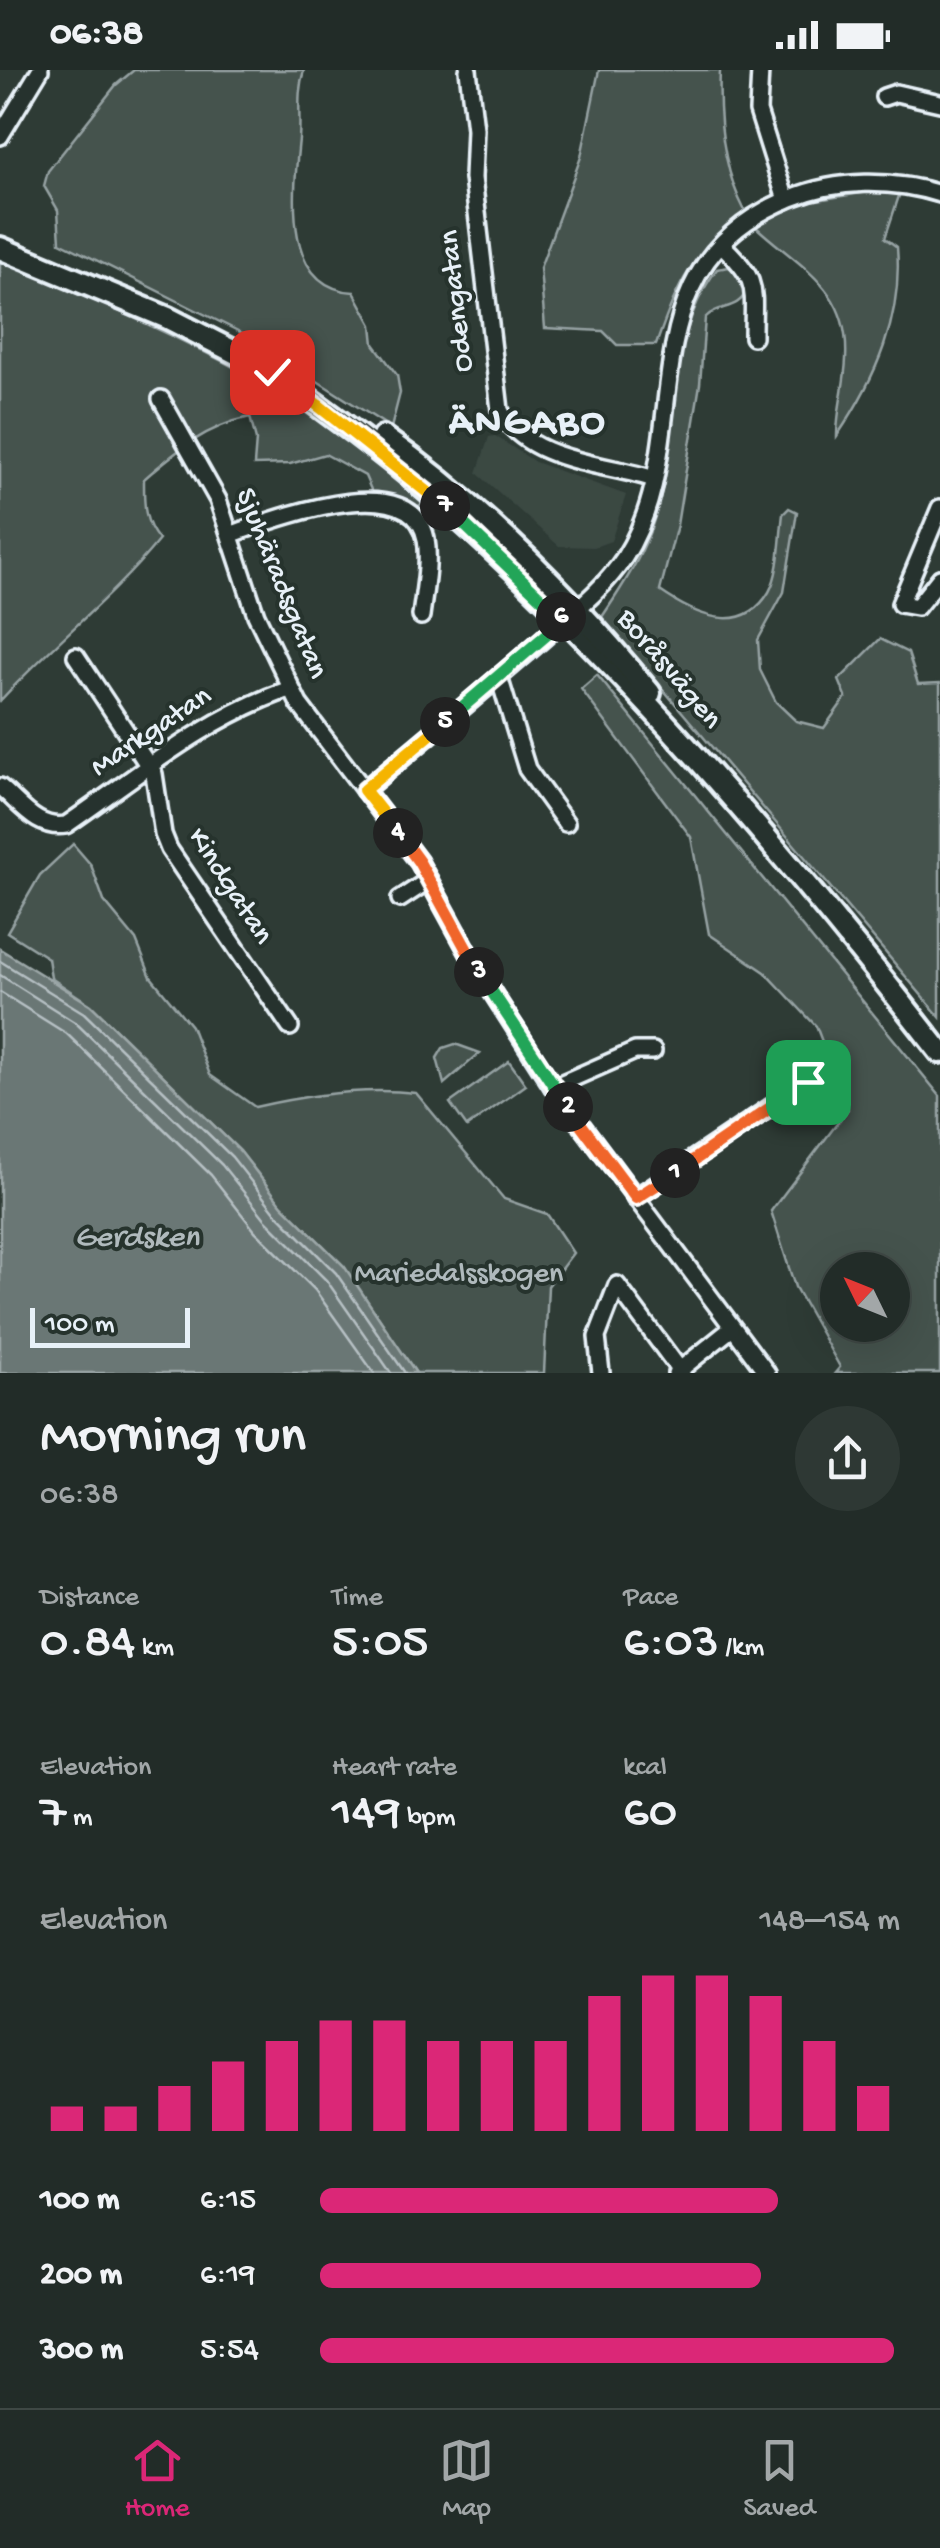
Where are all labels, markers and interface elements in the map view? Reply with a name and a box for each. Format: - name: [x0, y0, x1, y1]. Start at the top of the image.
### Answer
- text: 06:38: [50, 13, 143, 57]
- street label: Odengatan: [433, 228, 483, 374]
- pin: [230, 330, 315, 415]
- icon: check: [245, 345, 300, 400]
- district label: ÄNGABO: [448, 401, 607, 448]
- pin: 7: [420, 481, 470, 531]
- street label: Sjuhäradsgatan: [226, 484, 334, 684]
- text: 7: [438, 489, 452, 522]
- pin: 6: [536, 592, 586, 642]
- text: 6: [554, 600, 568, 633]
- street label: Boråsvägen: [607, 602, 728, 737]
- street label: Markgatan: [85, 680, 219, 786]
- pin: 5: [420, 697, 470, 747]
- text: 5: [438, 705, 452, 738]
- pin: 4: [373, 808, 423, 858]
- text: 4: [391, 816, 405, 849]
- street label: Kindgatan: [178, 822, 280, 952]
- pin: 3: [454, 947, 504, 997]
- text: 3: [472, 955, 486, 988]
- pin: [766, 1040, 851, 1125]
- icon: arrive: [781, 1055, 836, 1110]
- pin: 2: [543, 1082, 593, 1132]
- text: 2: [561, 1090, 575, 1123]
- pin: 1: [650, 1148, 700, 1198]
- text: 1: [669, 1156, 681, 1189]
- water label: Gerdsken: [75, 1220, 200, 1258]
- north arrow: [820, 1252, 910, 1342]
- map controls: [820, 1252, 910, 1342]
- park label: Mariedalsskogen: [355, 1258, 563, 1293]
- scale bar: [30, 1303, 190, 1348]
- text: 100 m: [45, 1309, 115, 1342]
- button: share: [795, 1406, 900, 1511]
- text: Morning run: [40, 1407, 306, 1471]
- text: 06:38: [40, 1477, 119, 1515]
- text: Distance: [40, 1582, 139, 1615]
- text: Time: [332, 1582, 383, 1615]
- text: Pace: [623, 1582, 678, 1615]
- text: 0.84: [40, 1615, 135, 1674]
- text: 5:05: [332, 1615, 428, 1674]
- text: 6:03: [623, 1615, 719, 1674]
- text: km: [135, 1632, 174, 1665]
- text: /km: [719, 1632, 764, 1665]
- text: Elevation: [40, 1752, 151, 1785]
- text: Heart rate: [332, 1752, 457, 1785]
- text: kcal: [623, 1752, 667, 1785]
- text: 7: [40, 1785, 66, 1844]
- text: 149: [332, 1785, 401, 1844]
- text: 60: [623, 1785, 677, 1844]
- text: m: [66, 1802, 93, 1835]
- text: bpm: [401, 1802, 456, 1835]
- text: Elevation: [40, 1903, 167, 1941]
- text: 148–154 m: [760, 1903, 900, 1941]
- text: 100 m: [40, 2182, 120, 2220]
- text: 6:15: [200, 2182, 256, 2220]
- text: 200 m: [40, 2257, 122, 2295]
- text: 6:19: [200, 2257, 255, 2295]
- text: 300 m: [40, 2332, 123, 2370]
- text: 5:54: [200, 2332, 259, 2370]
- tab: Home: [125, 2433, 190, 2526]
- tab: Map: [439, 2433, 494, 2526]
- tab: Saved: [743, 2433, 815, 2526]

